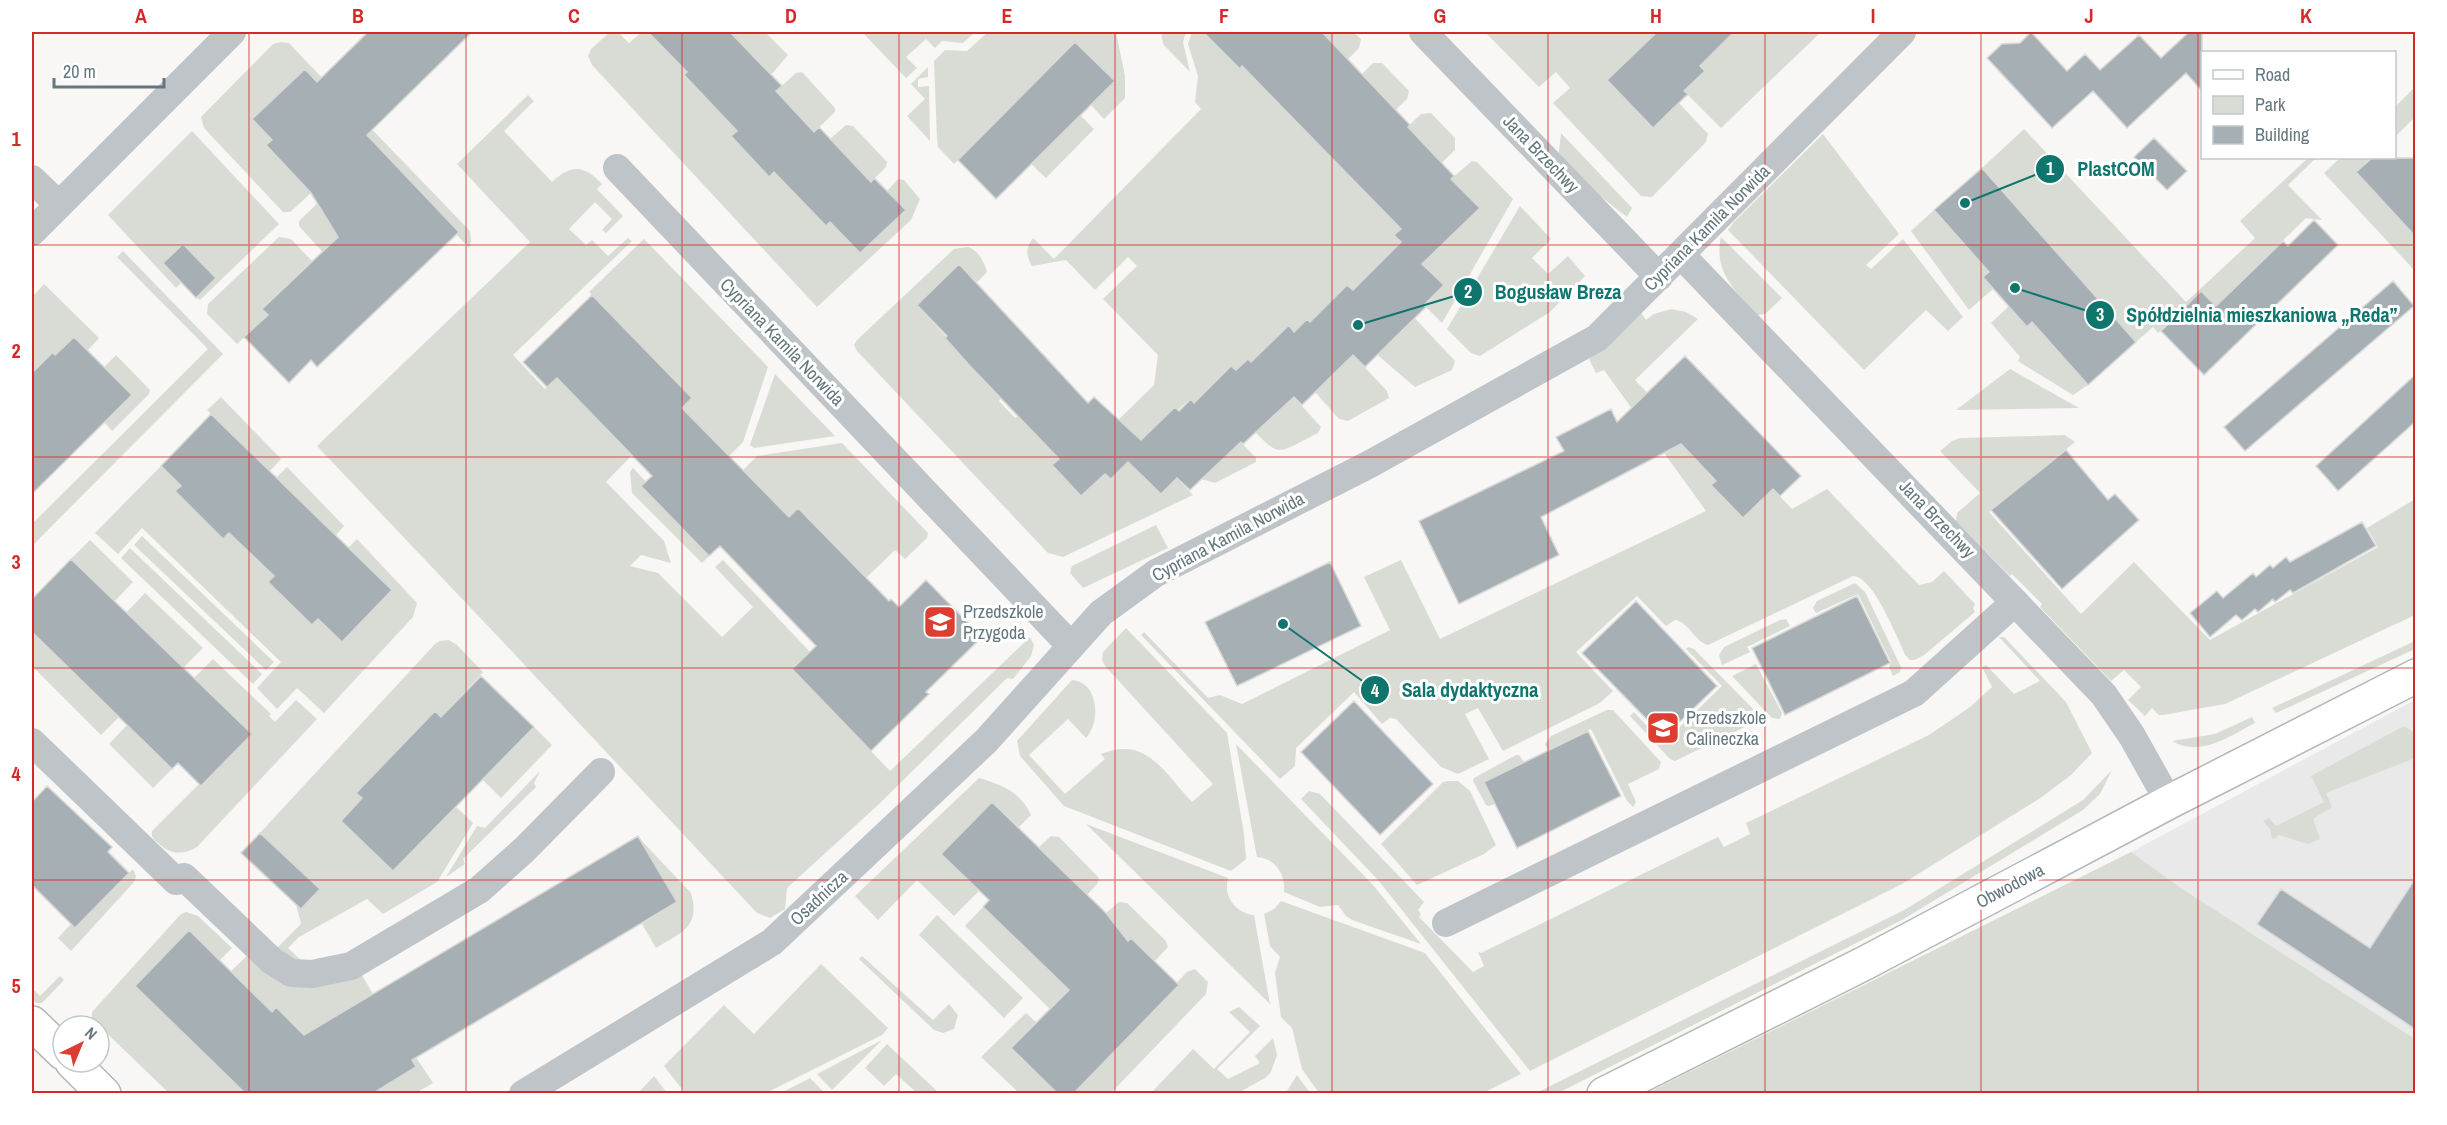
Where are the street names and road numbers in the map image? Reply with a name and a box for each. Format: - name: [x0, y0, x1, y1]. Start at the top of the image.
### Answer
- street label: Jana Brzechwy: [1498, 109, 1586, 199]
- street label: Cypriana Kamila Norwida: [1638, 159, 1775, 296]
- street label: Cypriana Kamila Norwida: [715, 272, 850, 411]
- street label: Jana Brzechwy: [1894, 474, 1982, 564]
- street label: Cypriana Kamila Norwida: [1147, 486, 1308, 587]
- street label: Obwodowa: [1971, 857, 2048, 914]
- street label: Osadnicza: [784, 864, 853, 931]

